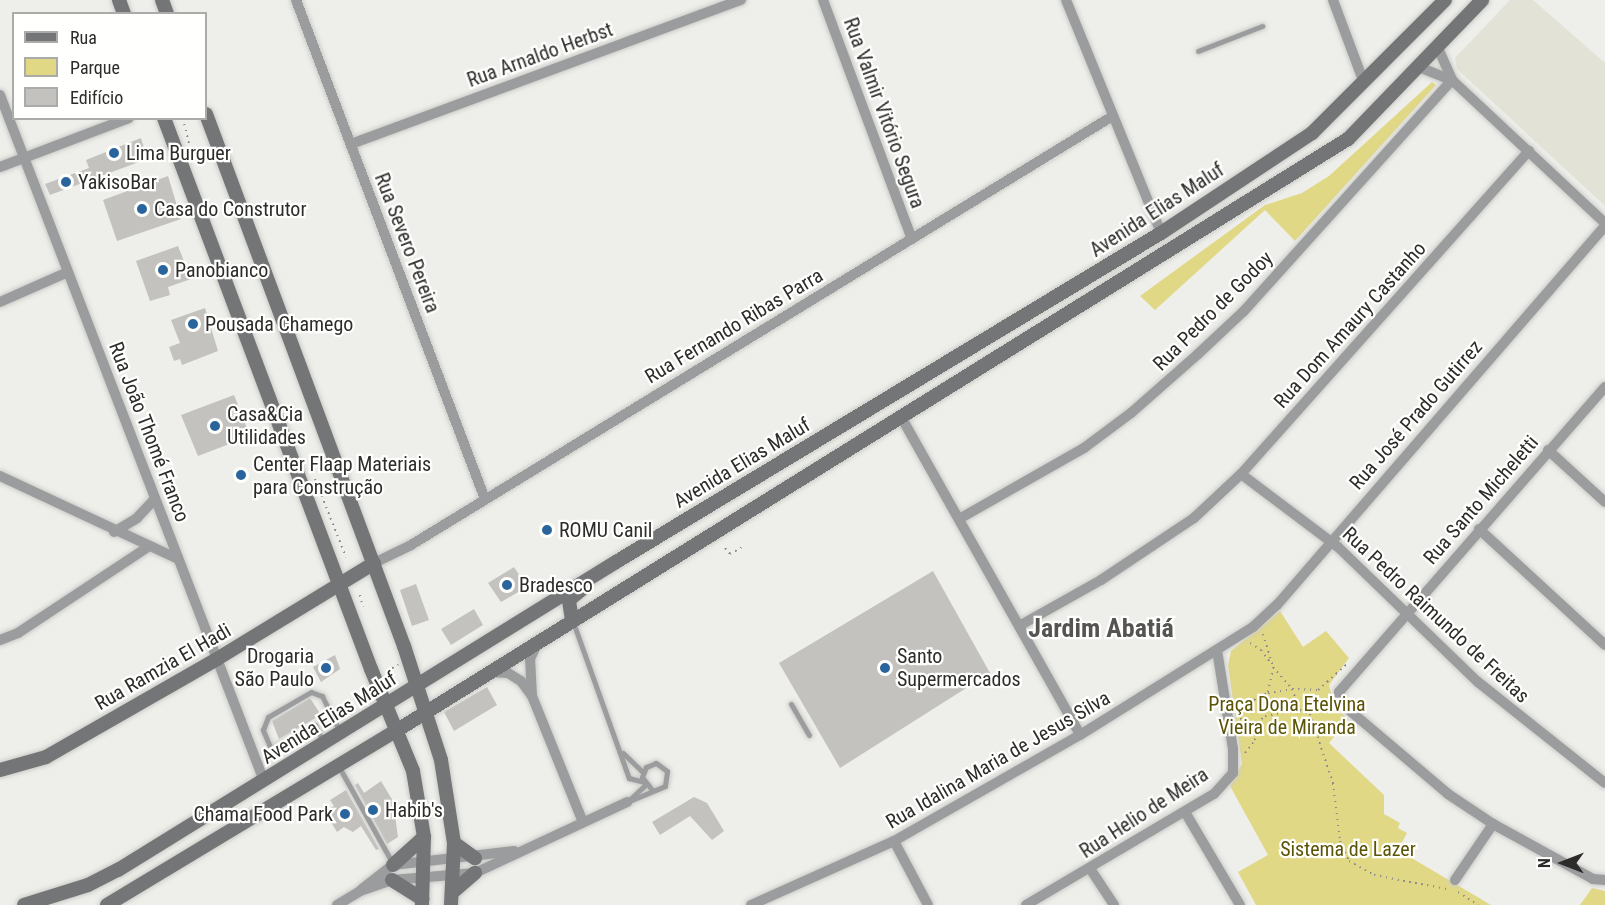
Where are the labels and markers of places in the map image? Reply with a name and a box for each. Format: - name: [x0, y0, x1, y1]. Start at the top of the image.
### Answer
- place label: Lima Burguer: [126, 141, 231, 165]
- marker: Lima Burguer: [107, 146, 121, 160]
- place label: YakisoBar: [78, 170, 157, 194]
- marker: YakisoBar: [59, 175, 73, 189]
- place label: Casa do Construtor: [154, 197, 306, 221]
- marker: Casa do Construtor: [135, 202, 149, 216]
- place label: Panobianco: [175, 258, 268, 282]
- marker: Panobianco: [156, 263, 170, 277]
- place label: Pousada Chamego: [205, 312, 353, 336]
- marker: Pousada Chamego: [186, 317, 200, 331]
- place label: Casa&Cia Utilidades: [227, 402, 306, 449]
- marker: Casa&Cia Utilidades: [208, 419, 222, 433]
- place label: Center Flaap Materiais para Construção: [253, 452, 431, 499]
- marker: Center Flaap Materiais para Construção: [234, 468, 248, 482]
- place label: ROMU Canil: [559, 518, 652, 542]
- marker: ROMU Canil: [540, 523, 554, 537]
- place label: Bradesco: [519, 573, 593, 597]
- marker: Bradesco: [500, 578, 514, 592]
- place label: Drogaria São Paulo: [235, 644, 314, 691]
- place label: Santo Supermercados: [897, 644, 1021, 691]
- marker: Drogaria São Paulo: [319, 661, 333, 675]
- marker: Santo Supermercados: [878, 661, 892, 675]
- place label: Habib's: [385, 798, 443, 822]
- place label: Chama Food Park: [194, 802, 333, 826]
- marker: Habib's: [366, 803, 380, 817]
- marker: Chama Food Park: [338, 807, 352, 821]

